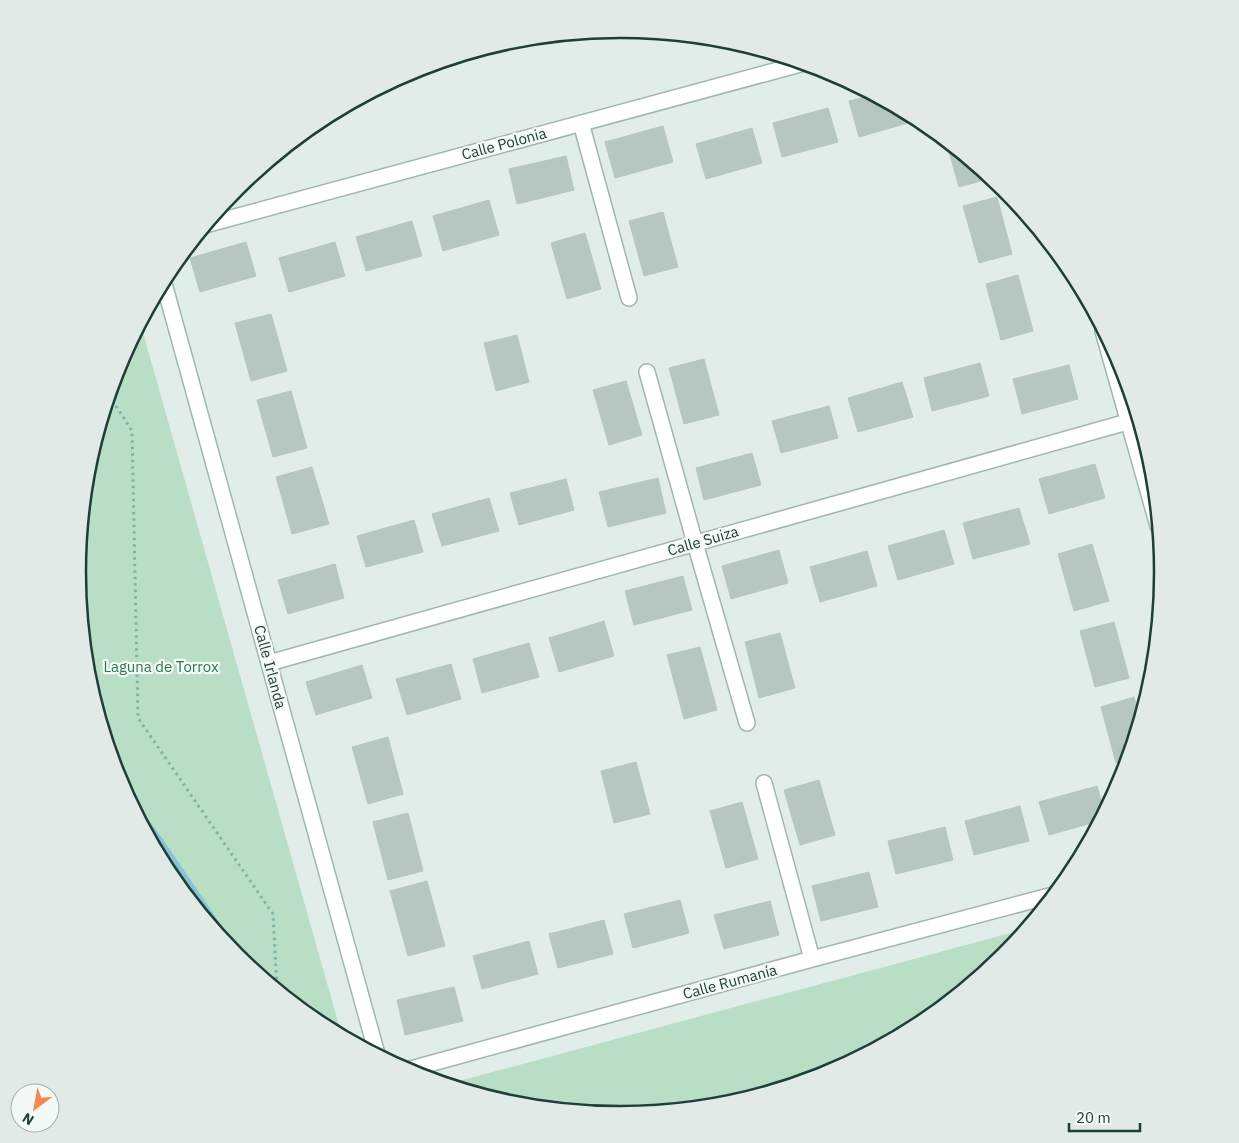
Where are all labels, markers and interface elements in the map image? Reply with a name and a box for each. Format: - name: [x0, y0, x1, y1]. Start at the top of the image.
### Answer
- street label: Calle Polonia: [459, 123, 548, 164]
- street label: Calle Suiza: [665, 521, 741, 560]
- street label: Calle Irlanda: [250, 623, 291, 711]
- park label: Laguna de Torrox: [103, 657, 219, 676]
- street label: Calle Rumanía: [681, 960, 779, 1003]
- north arrow: [10, 1083, 60, 1133]
- scale bar: [1069, 1100, 1140, 1132]
- text: 20 m: [1076, 1108, 1111, 1127]
- text: N: [19, 1109, 37, 1129]

